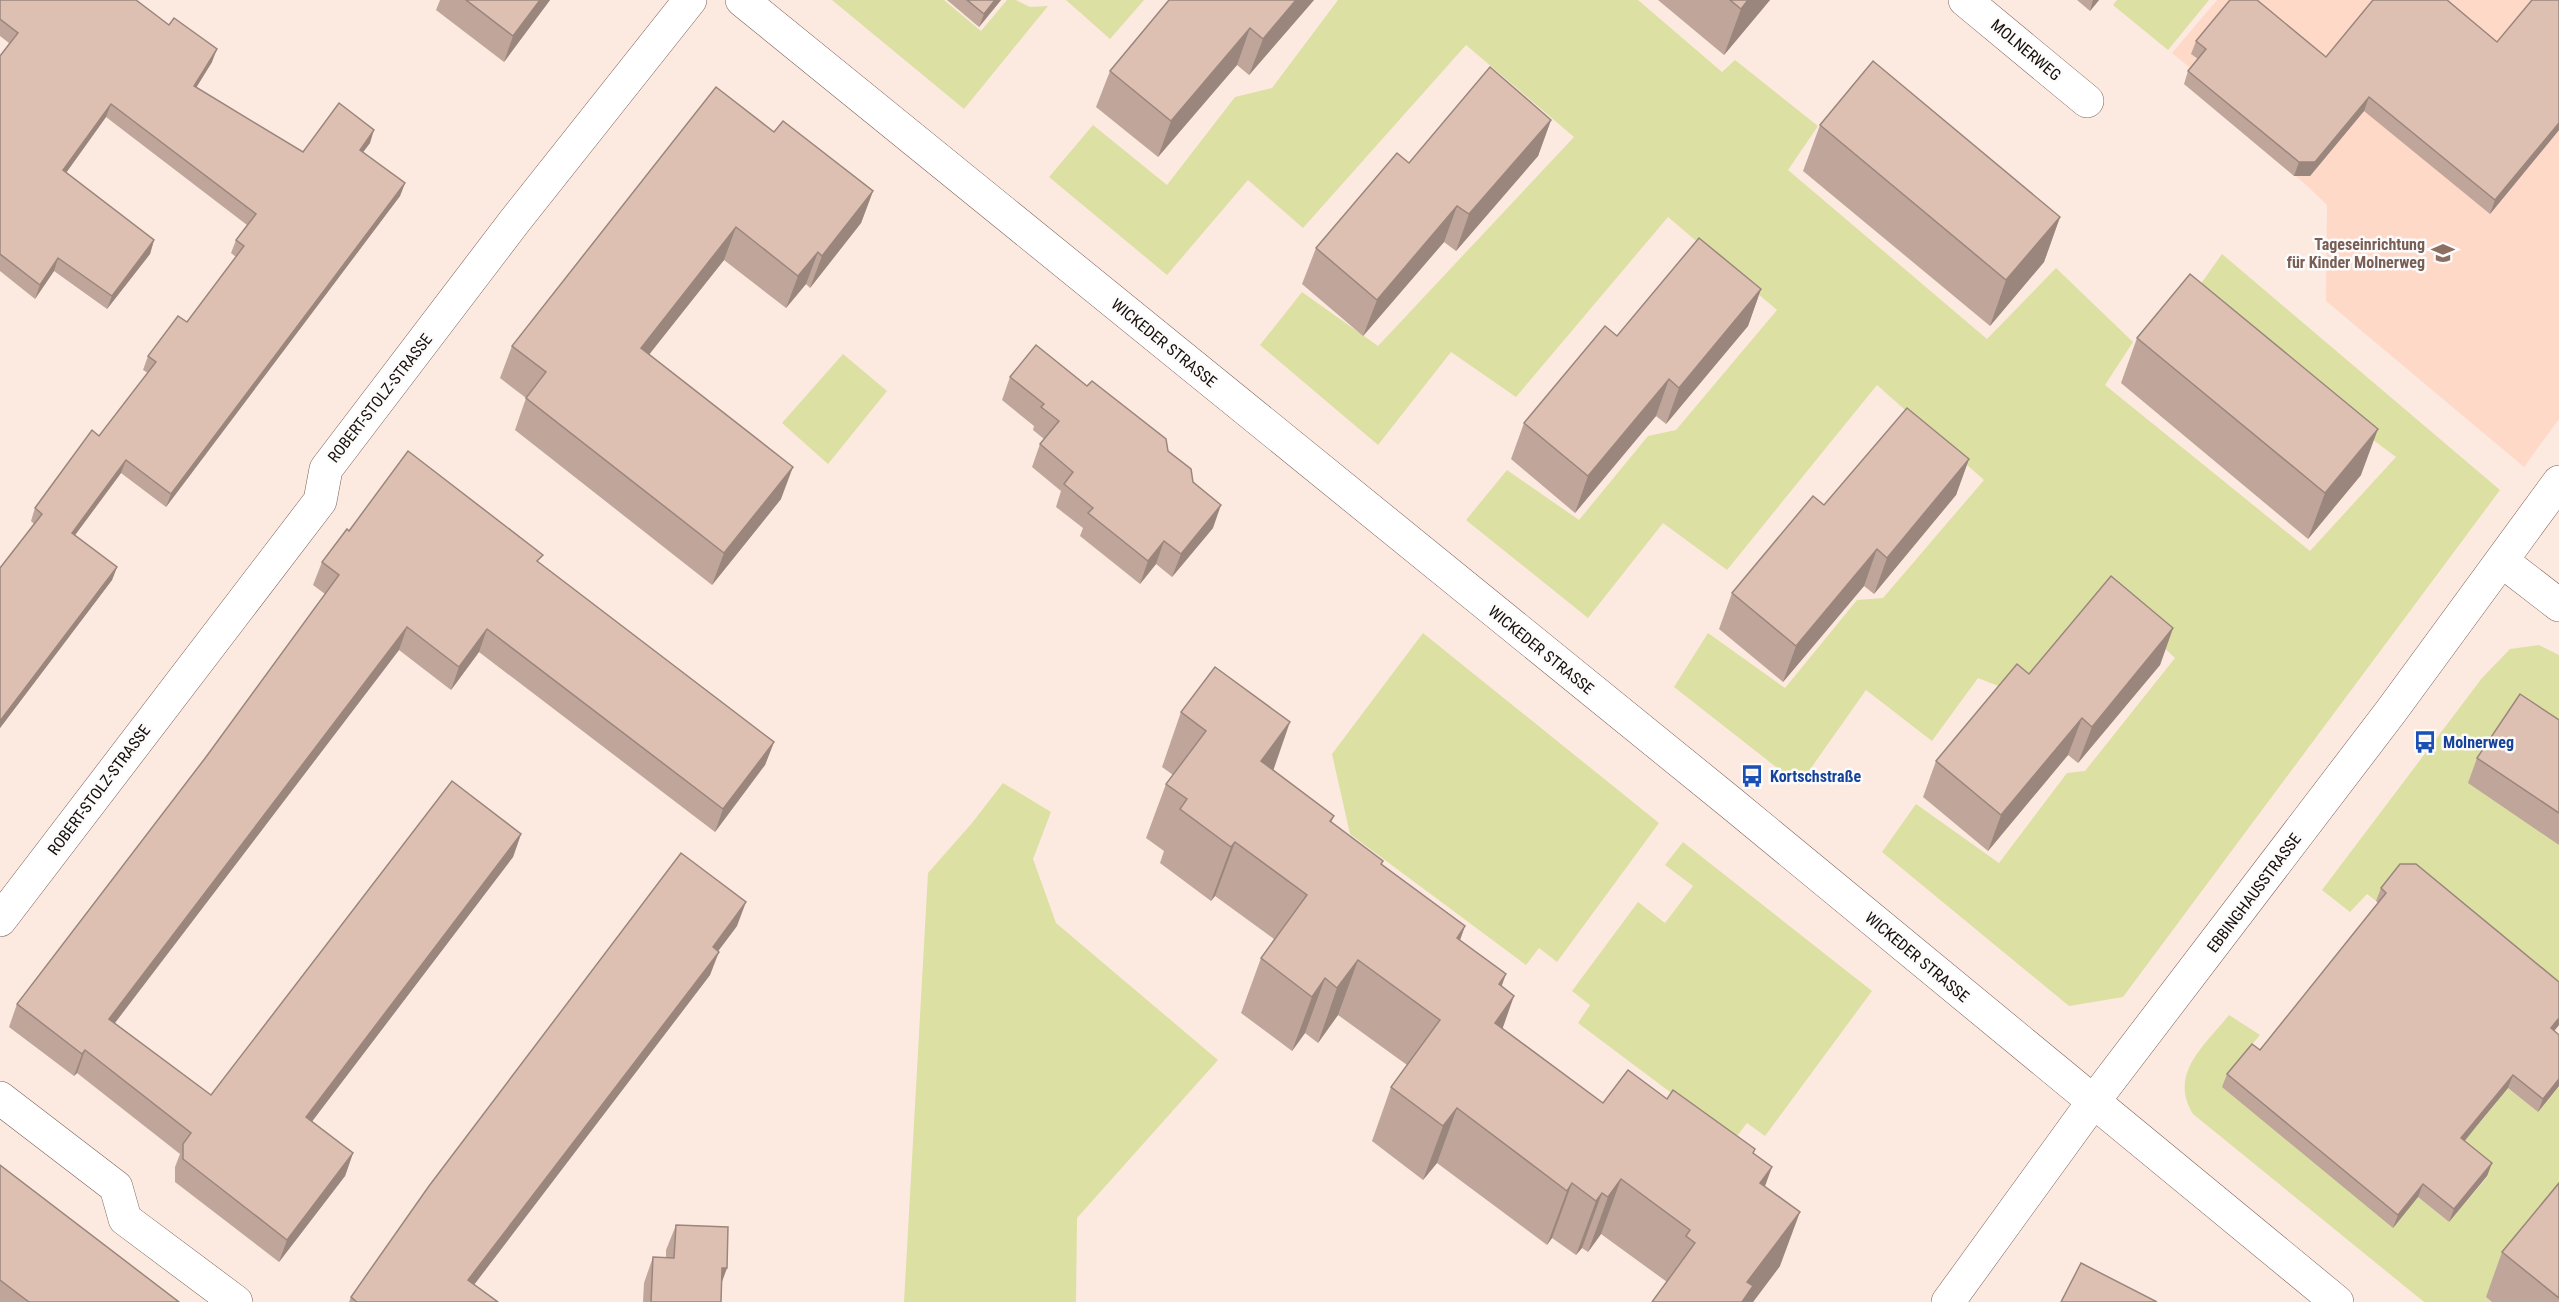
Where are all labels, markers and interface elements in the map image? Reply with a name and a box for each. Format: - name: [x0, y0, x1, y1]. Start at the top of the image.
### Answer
- street label: MOLNERWEG: [1987, 15, 2065, 85]
- place label: Tageseinrichtung für Kinder Molnerweg: [2287, 235, 2425, 272]
- school or university icon: Tageseinrichtung für Kinder Molnerweg: [2430, 240, 2456, 266]
- street label: WICKEDER STRASSE: [1107, 295, 1221, 391]
- street label: ROBERT-STOLZ-STRASSE: [324, 330, 436, 466]
- street label: WICKEDER STRASSE: [1484, 602, 1598, 698]
- street label: ROBERT-STOLZ-STRASSE: [44, 721, 154, 859]
- bus stop icon: Molnerweg: [2412, 729, 2438, 755]
- place label: Molnerweg: [2443, 733, 2514, 752]
- bus stop icon: Kortschstraße: [1739, 763, 1765, 789]
- place label: Kortschstraße: [1770, 767, 1861, 786]
- street label: EBBINGHAUSSTRASSE: [2203, 830, 2305, 956]
- street label: WICKEDER STRASSE: [1861, 908, 1973, 1006]

